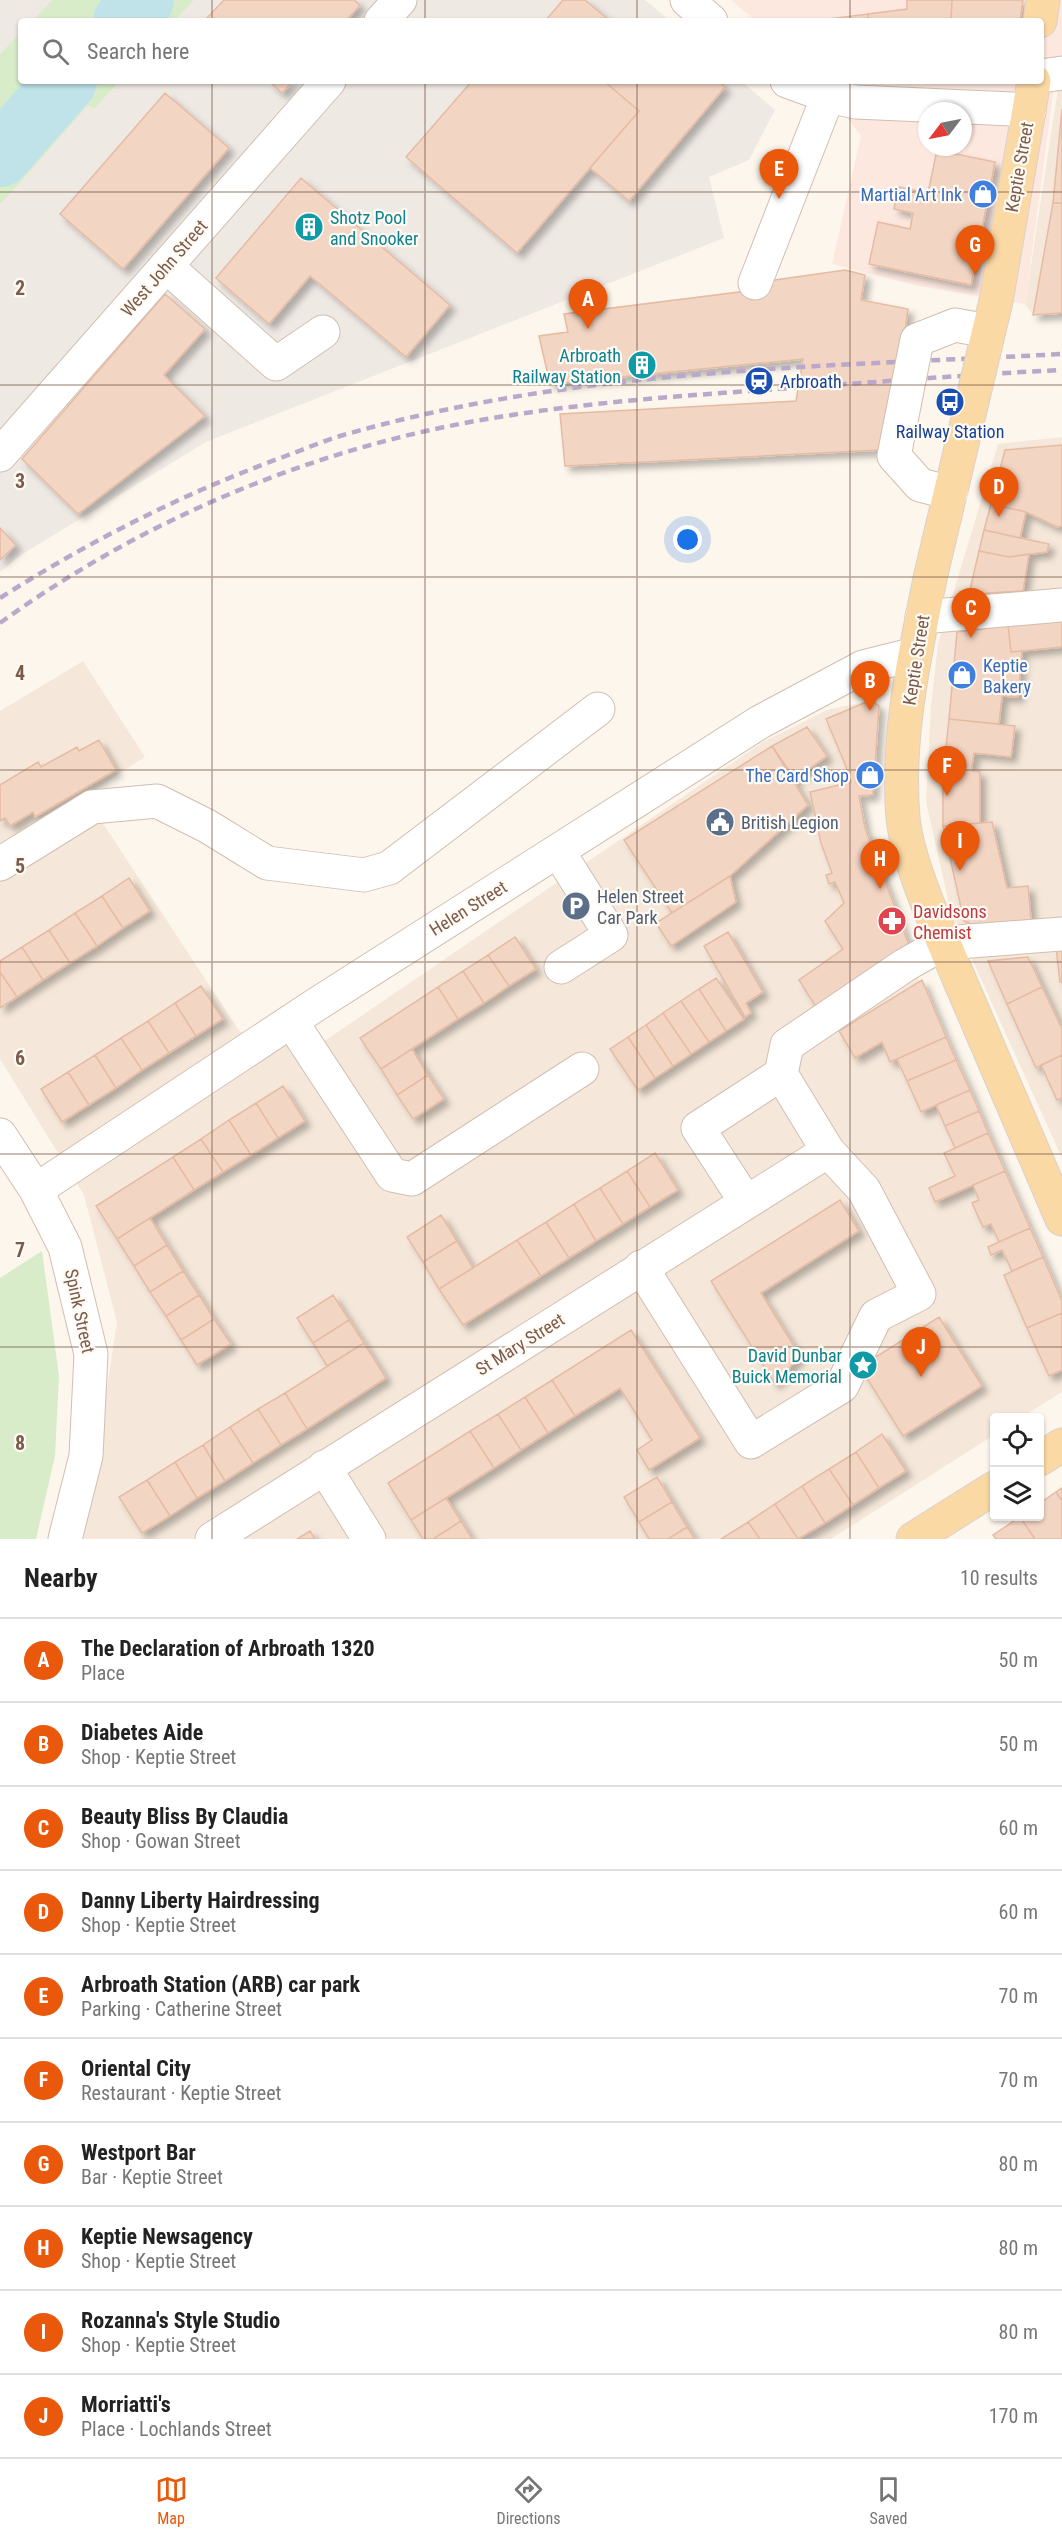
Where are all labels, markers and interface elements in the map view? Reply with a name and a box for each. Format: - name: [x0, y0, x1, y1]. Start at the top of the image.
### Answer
- search box: [18, 18, 1044, 84]
- icon: search: [39, 35, 72, 68]
- text: Search here: [87, 39, 189, 64]
- north arrow: [918, 102, 972, 156]
- street label: Keptie Street: [1001, 120, 1037, 214]
- pin: E: [760, 150, 798, 199]
- shop icon: Martial Art Ink: [967, 178, 999, 210]
- place label: Martial Art Ink: [860, 184, 962, 205]
- place label: Shotz Pool and Snooker: [330, 207, 419, 249]
- building icon: Shotz Pool and Snooker: [293, 211, 325, 243]
- street label: West John Street: [116, 215, 212, 321]
- pin: G: [956, 226, 994, 275]
- text: 2: [15, 276, 25, 300]
- pin: A: [568, 280, 608, 329]
- place label: Arbroath Railway Station: [512, 345, 621, 387]
- building icon: Arbroath Railway Station: [626, 349, 658, 381]
- station icon: Arbroath: [743, 365, 775, 397]
- place label: Arbroath: [780, 371, 842, 392]
- bus stop icon: Railway Station: [934, 386, 966, 418]
- place label: Railway Station: [896, 421, 1004, 442]
- pin: D: [980, 468, 1018, 517]
- text: 3: [15, 469, 25, 493]
- your location: [673, 525, 702, 554]
- pin: C: [952, 588, 990, 638]
- street label: Keptie Street: [899, 613, 933, 707]
- place label: Keptie Bakery: [983, 655, 1031, 697]
- shop icon: Keptie Bakery: [946, 659, 978, 691]
- text: 4: [15, 661, 25, 685]
- pin: B: [850, 662, 890, 711]
- pin: F: [928, 746, 966, 796]
- shop icon: The Card Shop: [854, 759, 886, 791]
- place label: The Card Shop: [745, 765, 849, 786]
- public building icon: British Legion: [704, 806, 736, 838]
- place label: British Legion: [741, 812, 839, 833]
- pin: I: [940, 822, 980, 871]
- pin: H: [860, 840, 900, 889]
- text: 5: [15, 854, 25, 878]
- street label: Helen Street: [425, 876, 511, 940]
- place label: Helen Street Car Park: [597, 886, 684, 928]
- parking icon: Helen Street Car Park: [560, 890, 592, 922]
- place label: Davidsons Chemist: [913, 901, 987, 943]
- pharmacy icon: Davidsons Chemist: [876, 905, 908, 937]
- text: 6: [15, 1046, 25, 1070]
- text: 7: [15, 1238, 25, 1262]
- street label: Spink Street: [61, 1267, 99, 1355]
- street label: St Mary Street: [472, 1308, 568, 1380]
- pin: J: [902, 1328, 940, 1377]
- place label: David Dunbar Buick Memorial: [732, 1345, 843, 1387]
- place icon: David Dunbar Buick Memorial: [847, 1349, 879, 1381]
- map controls: [990, 1413, 1044, 1521]
- button: locate: [990, 1413, 1044, 1467]
- text: 8: [15, 1431, 25, 1455]
- button: layers: [990, 1467, 1044, 1521]
- text: Nearby: [24, 1563, 98, 1593]
- text: 10 results: [960, 1566, 1038, 1590]
- text: The Declaration of Arbroath 1320: [81, 1636, 375, 1661]
- text: A: [38, 1648, 49, 1672]
- text: 50 m: [999, 1648, 1038, 1672]
- text: Place: [81, 1661, 125, 1685]
- text: Diabetes Aide: [81, 1720, 203, 1745]
- text: B: [38, 1732, 49, 1756]
- text: 50 m: [999, 1732, 1038, 1756]
- text: Shop · Keptie Street: [81, 1745, 236, 1769]
- text: Beauty Bliss By Claudia: [81, 1804, 288, 1829]
- text: C: [38, 1816, 49, 1840]
- text: 60 m: [999, 1816, 1038, 1840]
- text: Shop · Gowan Street: [81, 1829, 241, 1853]
- text: Danny Liberty Hairdressing: [81, 1888, 320, 1913]
- text: D: [38, 1900, 49, 1924]
- text: 60 m: [999, 1900, 1038, 1924]
- text: Shop · Keptie Street: [81, 1913, 236, 1937]
- text: Arbroath Station (ARB) car park: [81, 1972, 360, 1997]
- text: E: [39, 1984, 48, 2008]
- text: 70 m: [999, 1984, 1038, 2008]
- text: Parking · Catherine Street: [81, 1997, 282, 2021]
- text: Oriental City: [81, 2056, 191, 2081]
- text: F: [39, 2068, 48, 2092]
- text: 70 m: [999, 2068, 1038, 2092]
- text: Restaurant · Keptie Street: [81, 2081, 281, 2105]
- text: Westport Bar: [81, 2140, 196, 2165]
- text: G: [38, 2152, 49, 2176]
- text: 80 m: [999, 2152, 1038, 2176]
- text: Bar · Keptie Street: [81, 2165, 223, 2189]
- text: Keptie Newsagency: [81, 2224, 253, 2249]
- text: H: [37, 2236, 50, 2260]
- text: 80 m: [999, 2236, 1038, 2260]
- text: Shop · Keptie Street: [81, 2249, 236, 2273]
- text: Rozanna's Style Studio: [81, 2308, 280, 2333]
- text: I: [41, 2320, 46, 2344]
- text: 80 m: [999, 2320, 1038, 2344]
- text: Shop · Keptie Street: [81, 2333, 236, 2357]
- text: Morriatti's: [81, 2392, 171, 2417]
- text: J: [39, 2404, 48, 2428]
- text: 170 m: [989, 2404, 1038, 2428]
- text: Place · Lochlands Street: [81, 2417, 272, 2441]
- tab: Map: [155, 2473, 188, 2528]
- tab: Directions: [497, 2473, 560, 2528]
- tab: Saved: [869, 2473, 907, 2528]

